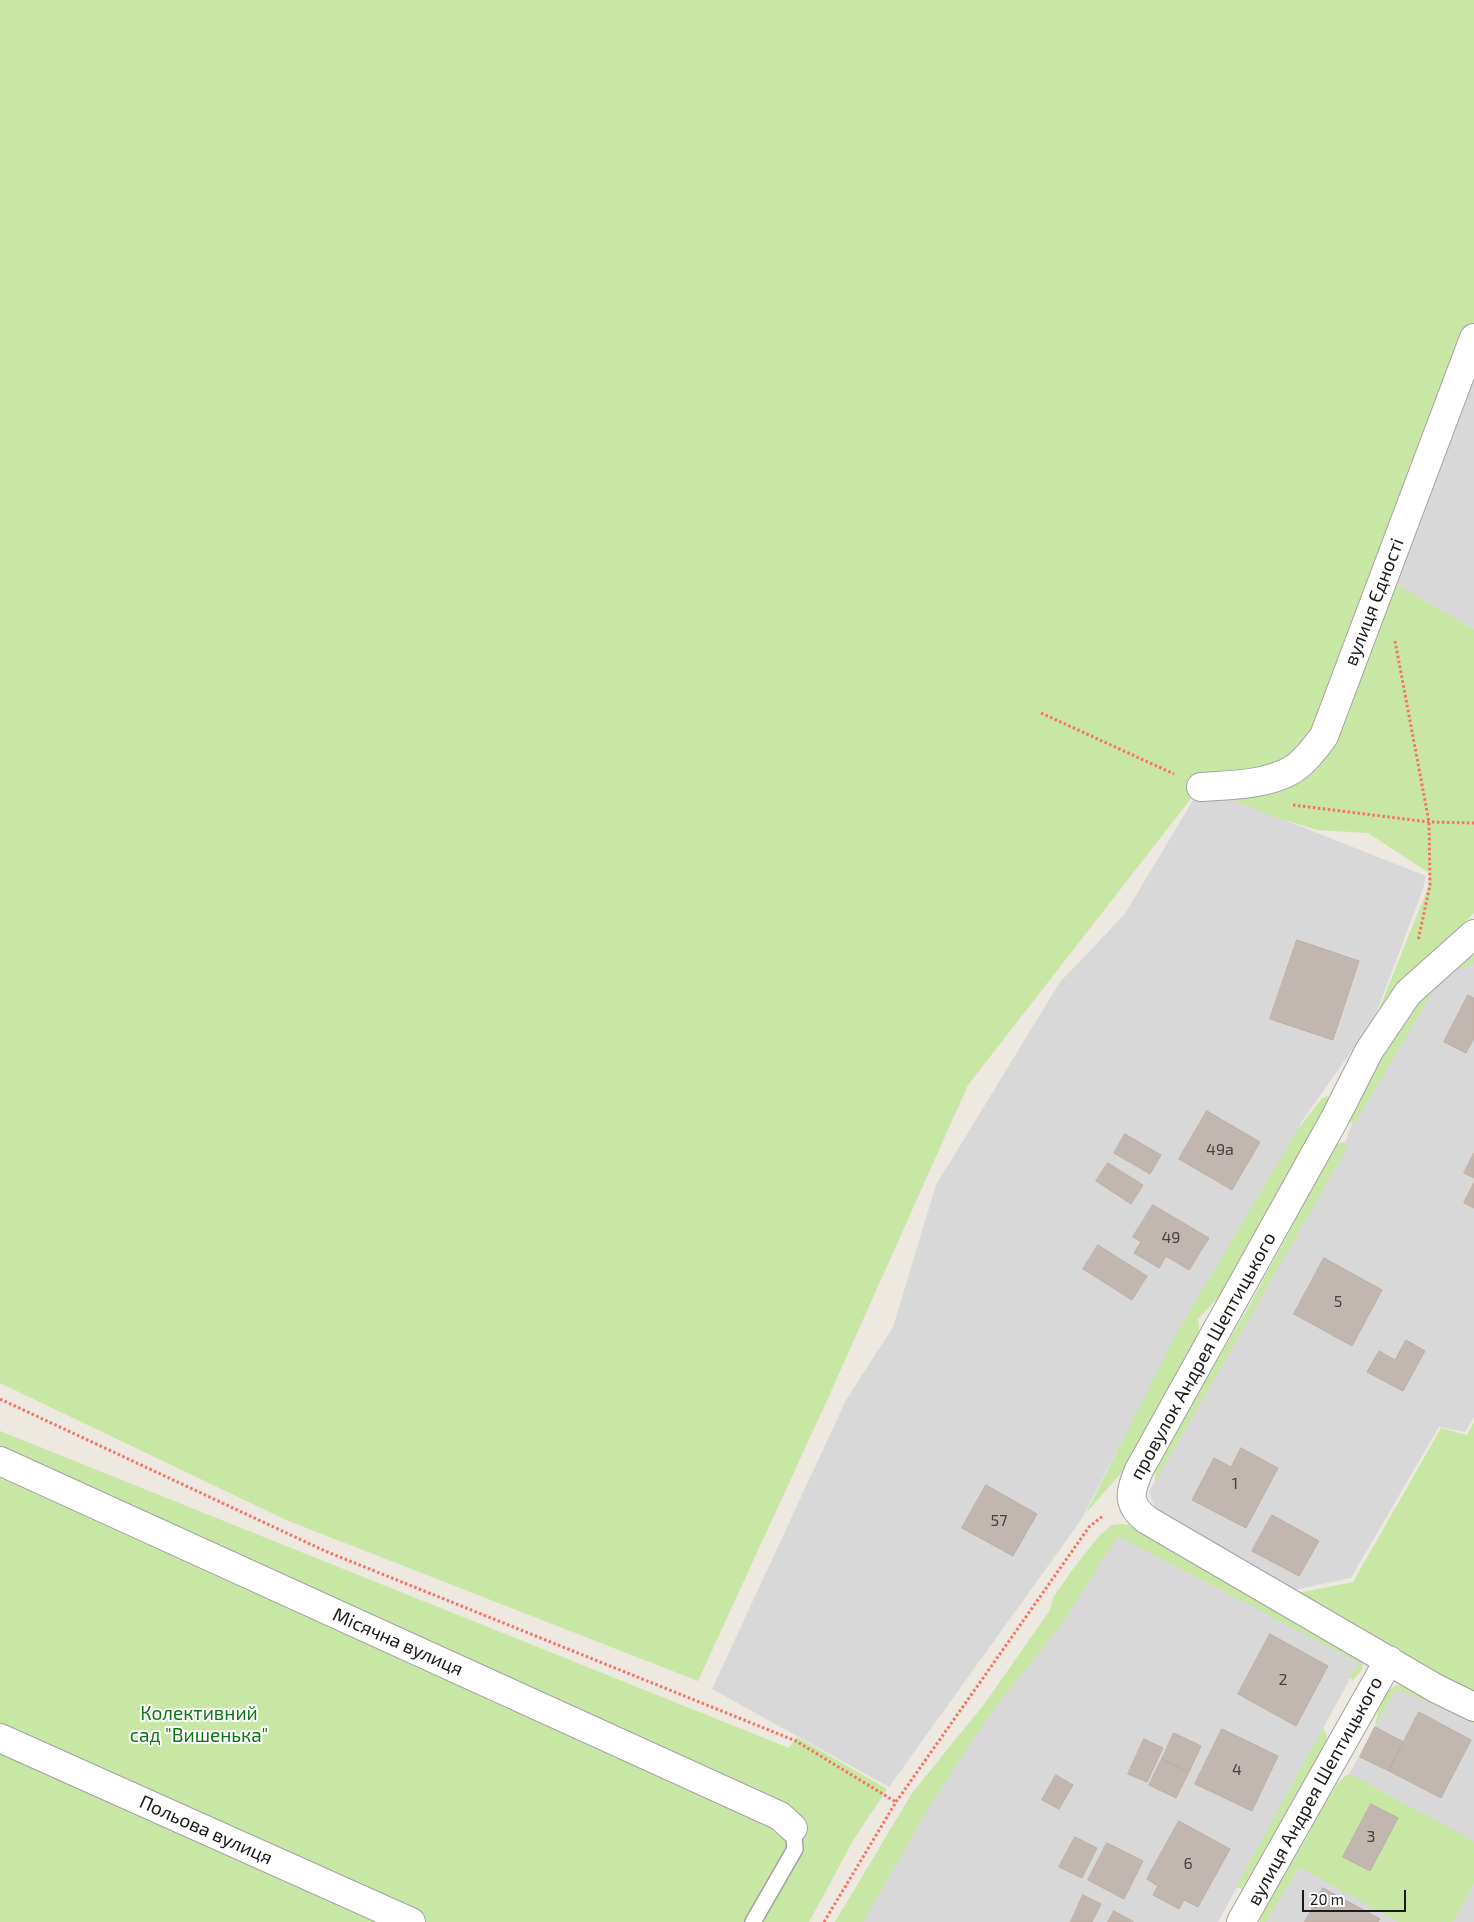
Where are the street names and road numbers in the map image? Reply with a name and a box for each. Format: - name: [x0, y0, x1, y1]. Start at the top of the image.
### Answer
- street label: вулиця Єдності: [1339, 535, 1409, 669]
- street label: провулок Андрея Шептицького: [1125, 1228, 1281, 1484]
- street label: Місячна вулиця: [329, 1603, 467, 1681]
- street label: вулиця Андрея Шептицького: [1242, 1673, 1388, 1909]
- street label: Польова вулиця: [136, 1790, 276, 1870]

